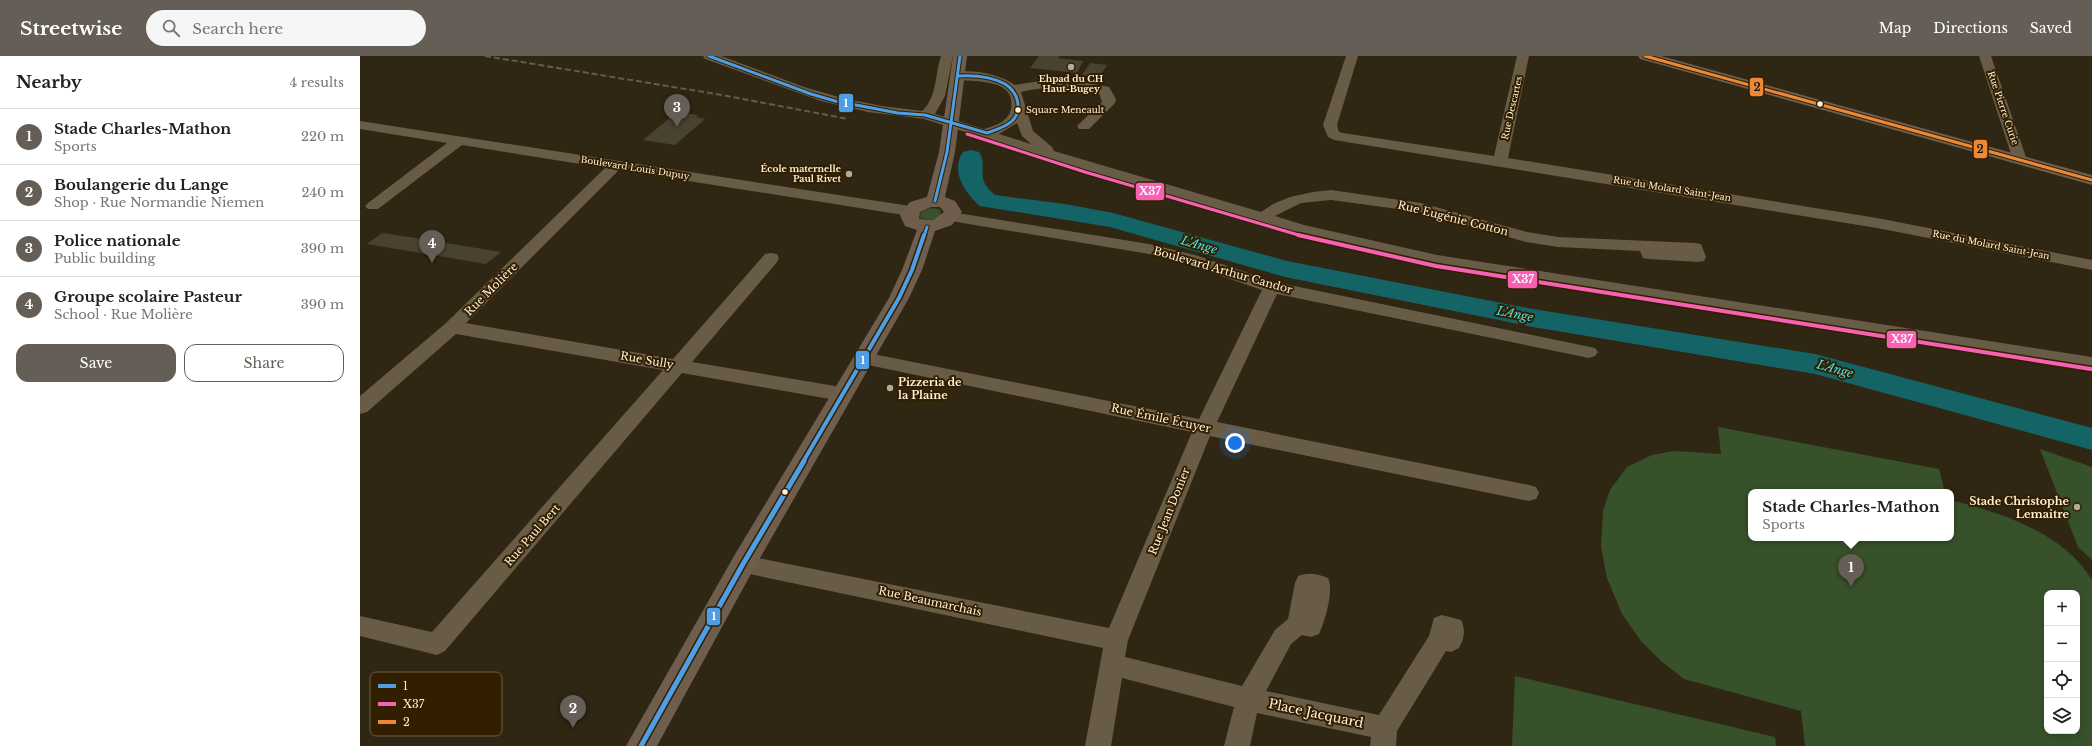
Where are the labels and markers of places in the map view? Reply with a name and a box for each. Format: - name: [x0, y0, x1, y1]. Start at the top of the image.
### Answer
- marker: Ehpad du CH Haut-Bugey: [1066, 62, 1076, 72]
- place label: Ehpad du CH Haut-Bugey: [1039, 73, 1104, 94]
- pin: 3: [664, 94, 690, 127]
- unlabelled marker: [1815, 99, 1825, 109]
- place label: Square Meneault: [1026, 104, 1105, 115]
- marker: Square Meneault: [1013, 105, 1023, 115]
- place label: École maternelle Paul Rivet: [760, 163, 842, 184]
- marker: École maternelle Paul Rivet: [844, 169, 854, 179]
- pin: 4: [419, 230, 445, 263]
- place label: Pizzeria de la Plaine: [898, 375, 962, 402]
- marker: Pizzeria de la Plaine: [885, 383, 895, 393]
- unlabelled marker: [780, 487, 790, 497]
- place label: Stade Christophe Lemaitre: [1969, 494, 2070, 521]
- marker: Stade Christophe Lemaitre: [2072, 502, 2082, 512]
- pin: 1: [1838, 554, 1864, 587]
- pin: 2: [560, 695, 586, 728]

